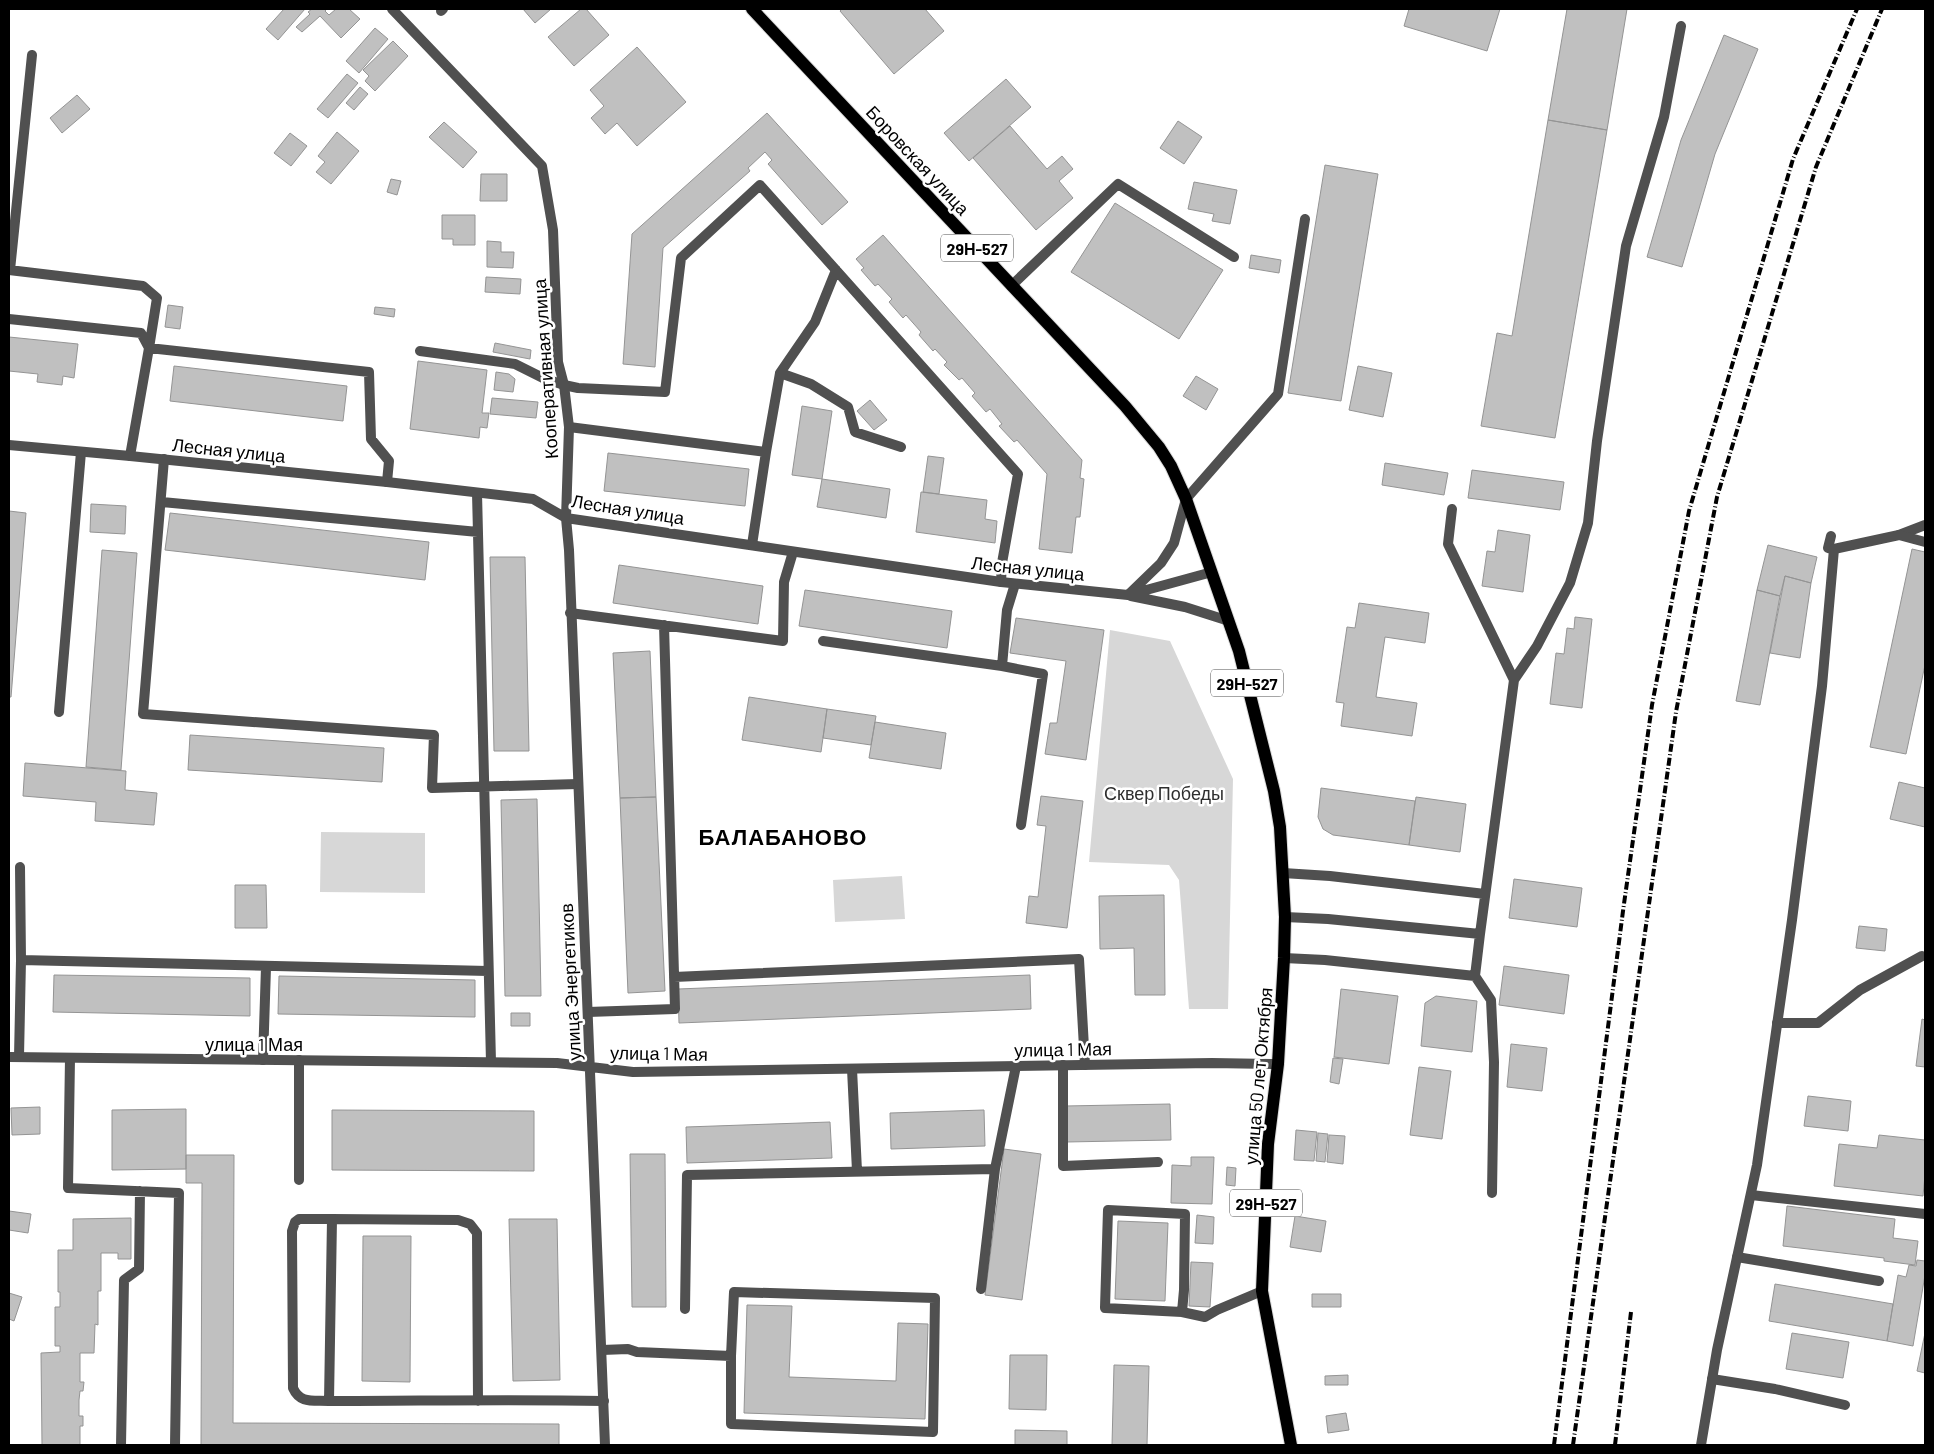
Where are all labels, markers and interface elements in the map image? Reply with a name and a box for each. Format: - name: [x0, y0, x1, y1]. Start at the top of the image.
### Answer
- street label: Боровская улица: [862, 101, 975, 220]
- road number: 29Н-527: [941, 234, 1013, 262]
- street label: Кооперативная улица: [528, 277, 562, 460]
- street label: Лесная улица: [171, 433, 288, 467]
- street label: Лесная улица: [570, 489, 687, 529]
- street label: Лесная улица: [970, 551, 1087, 585]
- road number: 29Н-527: [1211, 670, 1283, 696]
- park label: Сквер Победы: [1104, 782, 1224, 804]
- district label: БАЛАБАНОВО: [699, 823, 867, 849]
- street label: улица Энергетиков: [555, 903, 585, 1061]
- street label: улица 50 лет Октября: [1239, 986, 1277, 1166]
- street label: улица 1 Мая: [205, 1033, 303, 1055]
- street label: улица 1 Мая: [1014, 1037, 1112, 1061]
- street label: улица 1 Мая: [610, 1041, 708, 1065]
- road number: 29Н-527: [1230, 1190, 1302, 1216]

